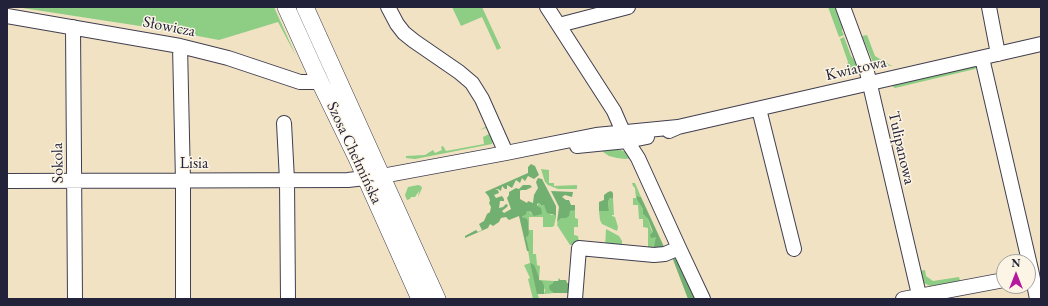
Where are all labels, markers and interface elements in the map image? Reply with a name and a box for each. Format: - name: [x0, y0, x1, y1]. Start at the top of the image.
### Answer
- street label: Słowicza: [141, 13, 197, 41]
- street label: Kwiatowa: [824, 53, 888, 85]
- street label: Szosa Chełmińska: [322, 99, 386, 207]
- street label: Tulipanowa: [883, 110, 919, 186]
- street label: Sokola: [48, 143, 68, 183]
- street label: Lisia: [180, 154, 208, 174]
- north arrow: [996, 254, 1036, 294]
- text: N: [1012, 256, 1020, 270]

